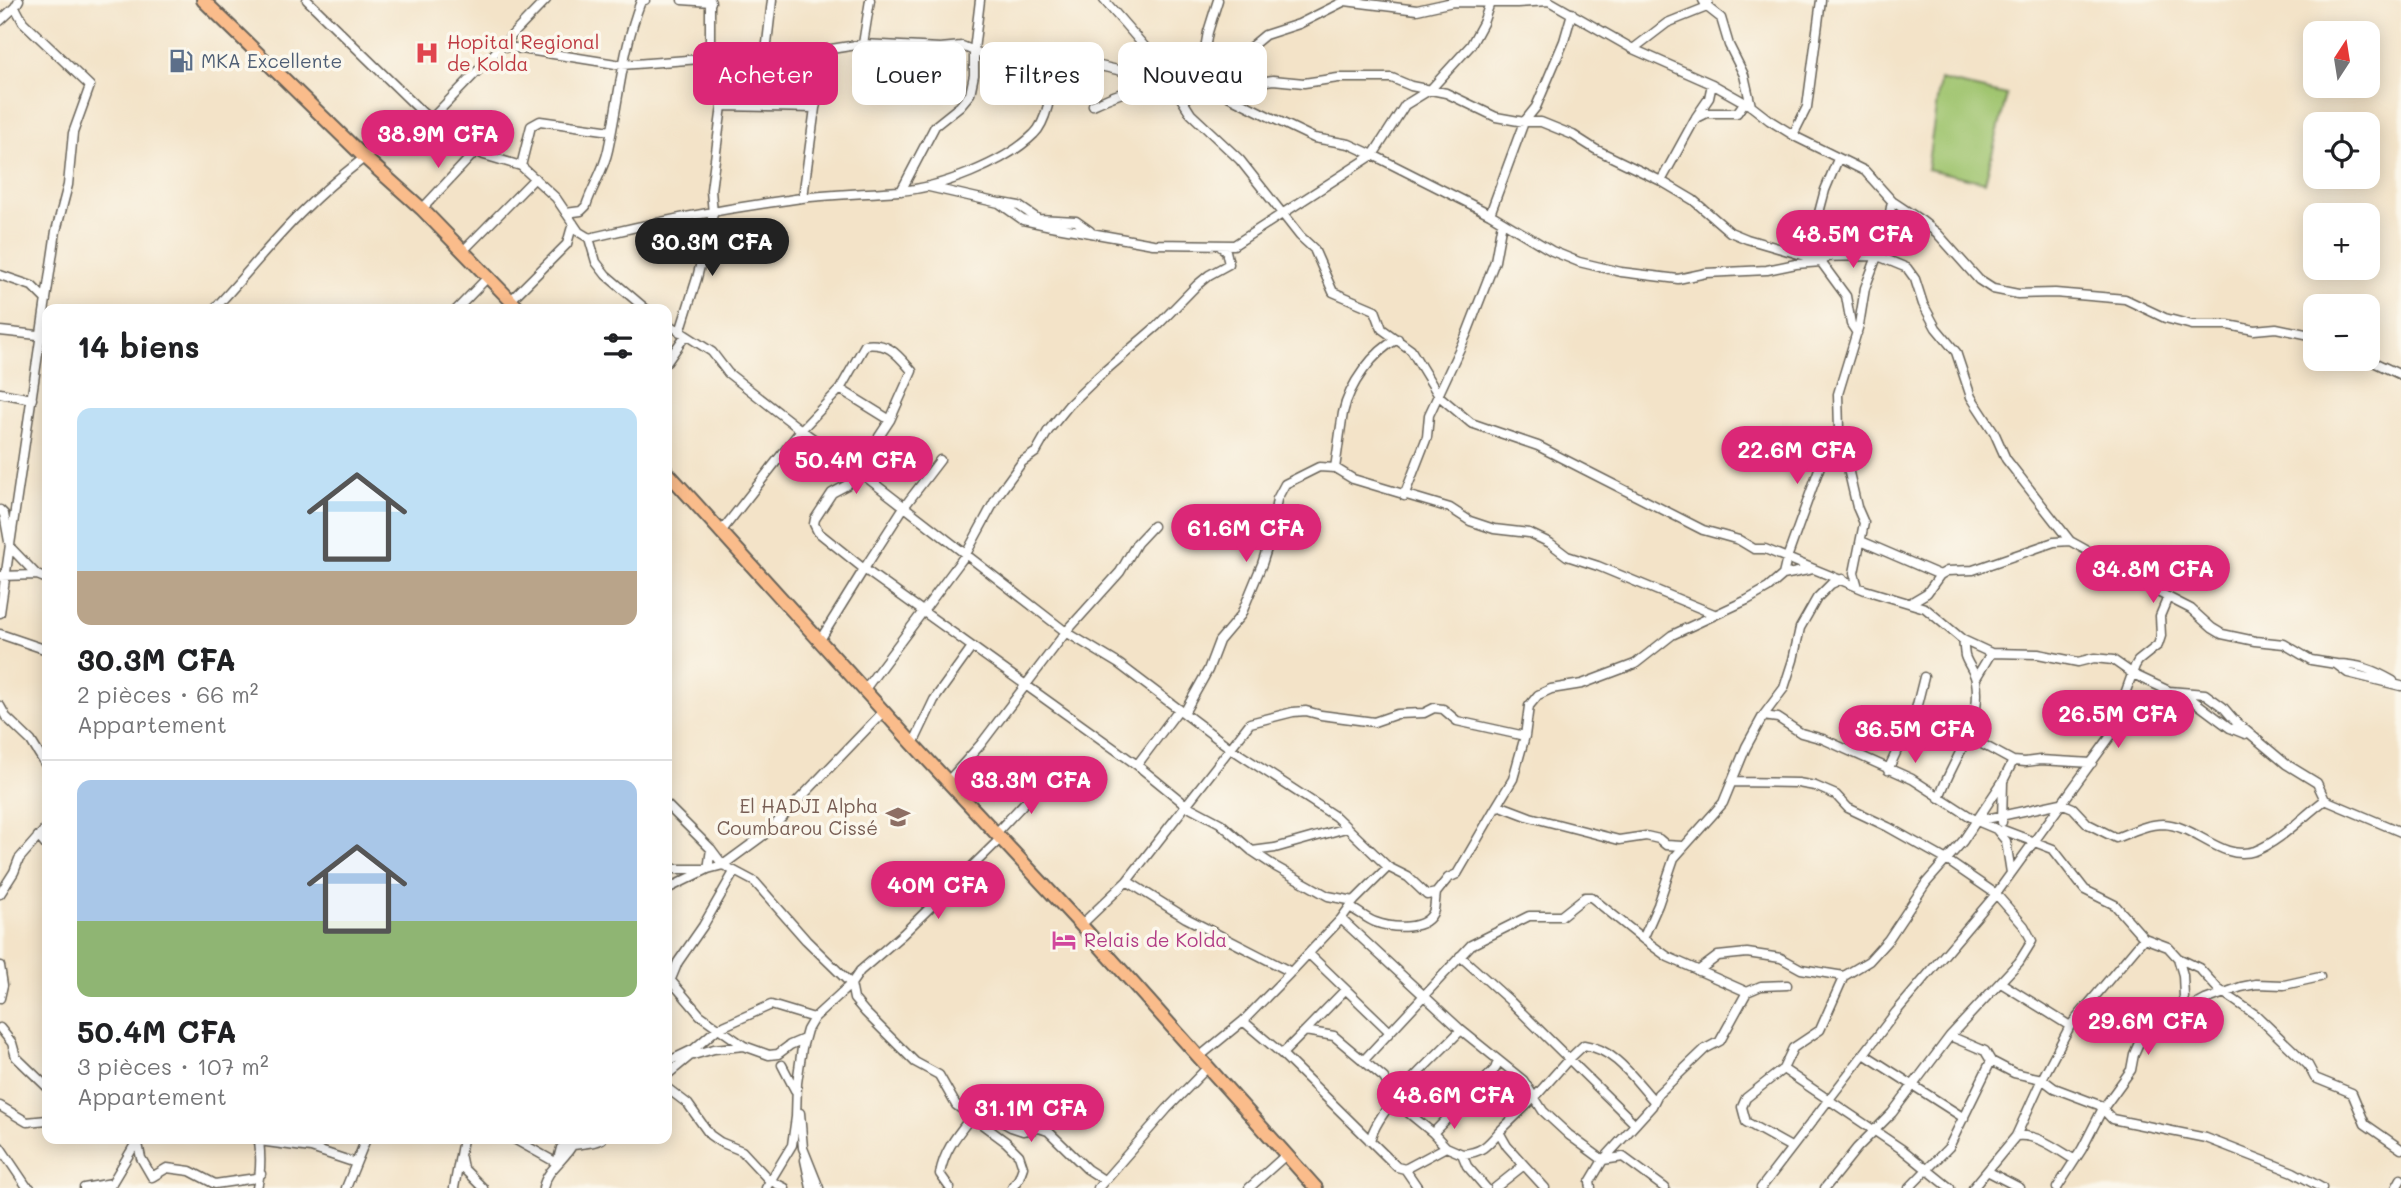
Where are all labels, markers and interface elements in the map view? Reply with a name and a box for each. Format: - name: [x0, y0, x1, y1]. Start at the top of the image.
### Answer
- north arrow: [2303, 21, 2380, 98]
- map controls: [2303, 21, 2380, 371]
- place label: Hopital Regional de Kolda: [447, 29, 600, 76]
- hospital icon: Hopital Regional de Kolda: [413, 39, 441, 67]
- chip: Acheter: [693, 42, 838, 105]
- chip: Louer: [852, 42, 966, 105]
- chip: Filtres: [980, 42, 1104, 105]
- chip: Nouveau: [1118, 42, 1267, 105]
- fuel station icon: MKA Excellente: [167, 47, 195, 75]
- place label: MKA Excellente: [201, 48, 342, 73]
- pin: 38.9M CFA: [358, 110, 518, 170]
- button: locate: [2303, 112, 2380, 189]
- text: 38.9M CFA: [377, 118, 499, 148]
- button: +: [2303, 203, 2380, 280]
- pin: 48.5M CFA: [1773, 210, 1933, 270]
- pin: 30.3M CFA: [632, 218, 792, 278]
- text: 48.5M CFA: [1792, 218, 1914, 248]
- text: 30.3M CFA: [651, 226, 773, 256]
- button: −: [2303, 294, 2380, 371]
- text: 14 biens: [77, 326, 200, 366]
- icon: filters: [599, 327, 637, 365]
- pin: 22.6M CFA: [1717, 426, 1877, 486]
- text: 22.6M CFA: [1737, 434, 1857, 464]
- pin: 50.4M CFA: [776, 436, 936, 496]
- text: 50.4M CFA: [795, 444, 917, 474]
- icon: home: [294, 454, 420, 580]
- pin: 61.6M CFA: [1166, 504, 1326, 564]
- text: 61.6M CFA: [1187, 512, 1305, 542]
- pin: 34.8M CFA: [2073, 546, 2233, 605]
- text: 34.8M CFA: [2092, 553, 2214, 583]
- text: 30.3M CFA: [77, 639, 236, 679]
- text: 2 pièces · 66 m²: [77, 679, 259, 709]
- pin: 26.5M CFA: [2038, 690, 2198, 750]
- text: 26.5M CFA: [2058, 698, 2178, 728]
- pin: 36.5M CFA: [1835, 706, 1995, 765]
- text: Appartement: [77, 709, 227, 739]
- text: 36.5M CFA: [1855, 713, 1975, 743]
- pin: 33.3M CFA: [951, 756, 1111, 816]
- text: 33.3M CFA: [971, 764, 1091, 794]
- place label: El HADJI Alpha Coumbarou Cissé: [717, 793, 878, 840]
- school or university icon: El HADJI Alpha Coumbarou Cissé: [884, 803, 912, 831]
- icon: home: [294, 826, 420, 952]
- pin: 40M CFA: [873, 862, 1003, 921]
- text: 40M CFA: [887, 869, 989, 899]
- hotel icon: Relais de Kolda: [1050, 926, 1078, 954]
- place label: Relais de Kolda: [1084, 927, 1227, 952]
- pin: 29.6M CFA: [2068, 998, 2228, 1057]
- text: 29.6M CFA: [2088, 1005, 2208, 1035]
- text: 50.4M CFA: [77, 1011, 237, 1051]
- text: 3 pièces · 107 m²: [77, 1051, 269, 1081]
- pin: 48.6M CFA: [1374, 1072, 1534, 1131]
- text: 48.6M CFA: [1393, 1079, 1515, 1109]
- text: Appartement: [77, 1081, 227, 1111]
- pin: 31.1M CFA: [951, 1084, 1111, 1144]
- text: 31.1M CFA: [974, 1092, 1088, 1122]

